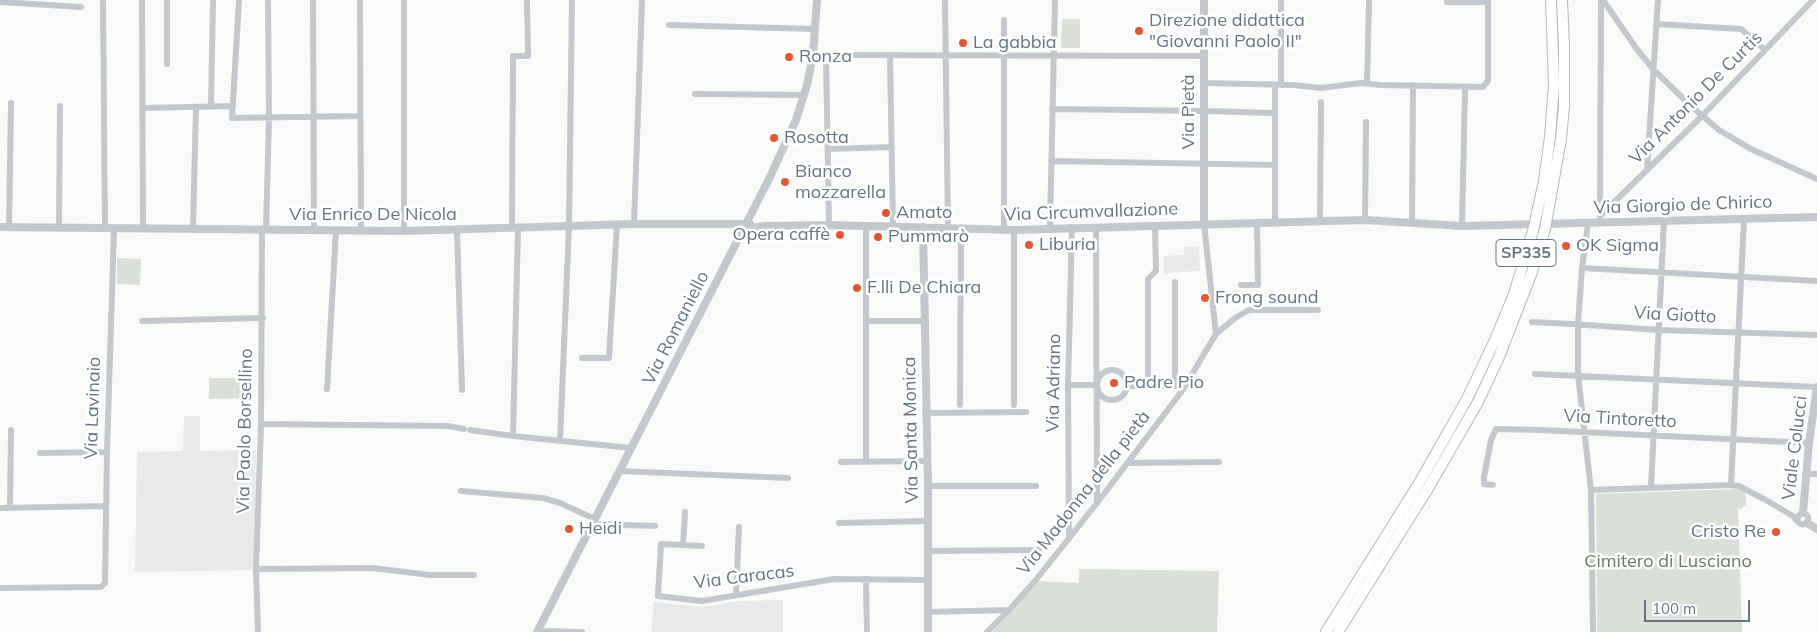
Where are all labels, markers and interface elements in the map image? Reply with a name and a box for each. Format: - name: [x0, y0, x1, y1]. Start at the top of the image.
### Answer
- place label: Direzione didattica "Giovanni Paolo II": [1149, 10, 1305, 52]
- marker: Direzione didattica "Giovanni Paolo II": [1133, 25, 1145, 37]
- street label: Via Antonio De Curtis: [1625, 27, 1767, 169]
- place label: La gabbia: [973, 32, 1057, 54]
- marker: La gabbia: [957, 37, 969, 49]
- place label: Ronza: [799, 46, 852, 68]
- marker: Ronza: [783, 51, 795, 63]
- street label: Via Pietà: [1178, 74, 1200, 150]
- place label: Rosotta: [784, 127, 849, 149]
- marker: Rosotta: [768, 132, 780, 144]
- place label: Bianco mozzarella: [795, 161, 886, 203]
- marker: Bianco mozzarella: [779, 176, 791, 188]
- street label: Via Giorgio de Chirico: [1593, 191, 1773, 219]
- street label: Via Circumvallazione: [1004, 198, 1178, 226]
- place label: Amato: [896, 202, 952, 224]
- street label: Via Enrico De Nicola: [289, 204, 457, 226]
- marker: Amato: [880, 207, 892, 219]
- place label: Opera caffè: [733, 224, 830, 246]
- place label: Pummarò: [888, 226, 969, 248]
- marker: Opera caffè: [834, 229, 846, 241]
- marker: Pummarò: [872, 231, 884, 243]
- place label: Liburia: [1039, 234, 1096, 256]
- place label: OK Sigma: [1576, 235, 1659, 257]
- marker: Liburia: [1023, 239, 1035, 251]
- road number: SP335: [1496, 240, 1556, 266]
- marker: OK Sigma: [1560, 240, 1572, 252]
- street label: Via Romaniello: [638, 267, 714, 389]
- place label: F.lli De Chiara: [867, 277, 981, 299]
- marker: F.lli De Chiara: [851, 282, 863, 294]
- place label: Frong sound: [1215, 287, 1319, 309]
- marker: Frong sound: [1199, 292, 1211, 304]
- street label: Via Giotto: [1633, 302, 1717, 328]
- street label: Via Adriano: [1042, 333, 1066, 433]
- street label: Via Paolo Borsellino: [233, 348, 257, 514]
- street label: Via Lavinaio: [80, 356, 106, 460]
- street label: Via Santa Monica: [899, 356, 923, 504]
- place label: Padre Pio: [1124, 372, 1204, 394]
- marker: Padre Pio: [1108, 377, 1120, 389]
- street label: Viale Colucci: [1778, 395, 1812, 501]
- street label: Via Tintoretto: [1563, 405, 1677, 433]
- street label: Via Madonna della pietà: [1013, 406, 1155, 580]
- place label: Heidi: [579, 518, 622, 540]
- place label: Cristo Re: [1691, 521, 1766, 543]
- marker: Heidi: [563, 523, 575, 535]
- marker: Cristo Re: [1770, 526, 1782, 538]
- park label: Cimitero di Lusciano: [1584, 551, 1752, 573]
- street label: Via Caracas: [693, 560, 795, 594]
- scale bar: [1647, 590, 1753, 622]
- text: 100 m: [1652, 599, 1696, 618]

